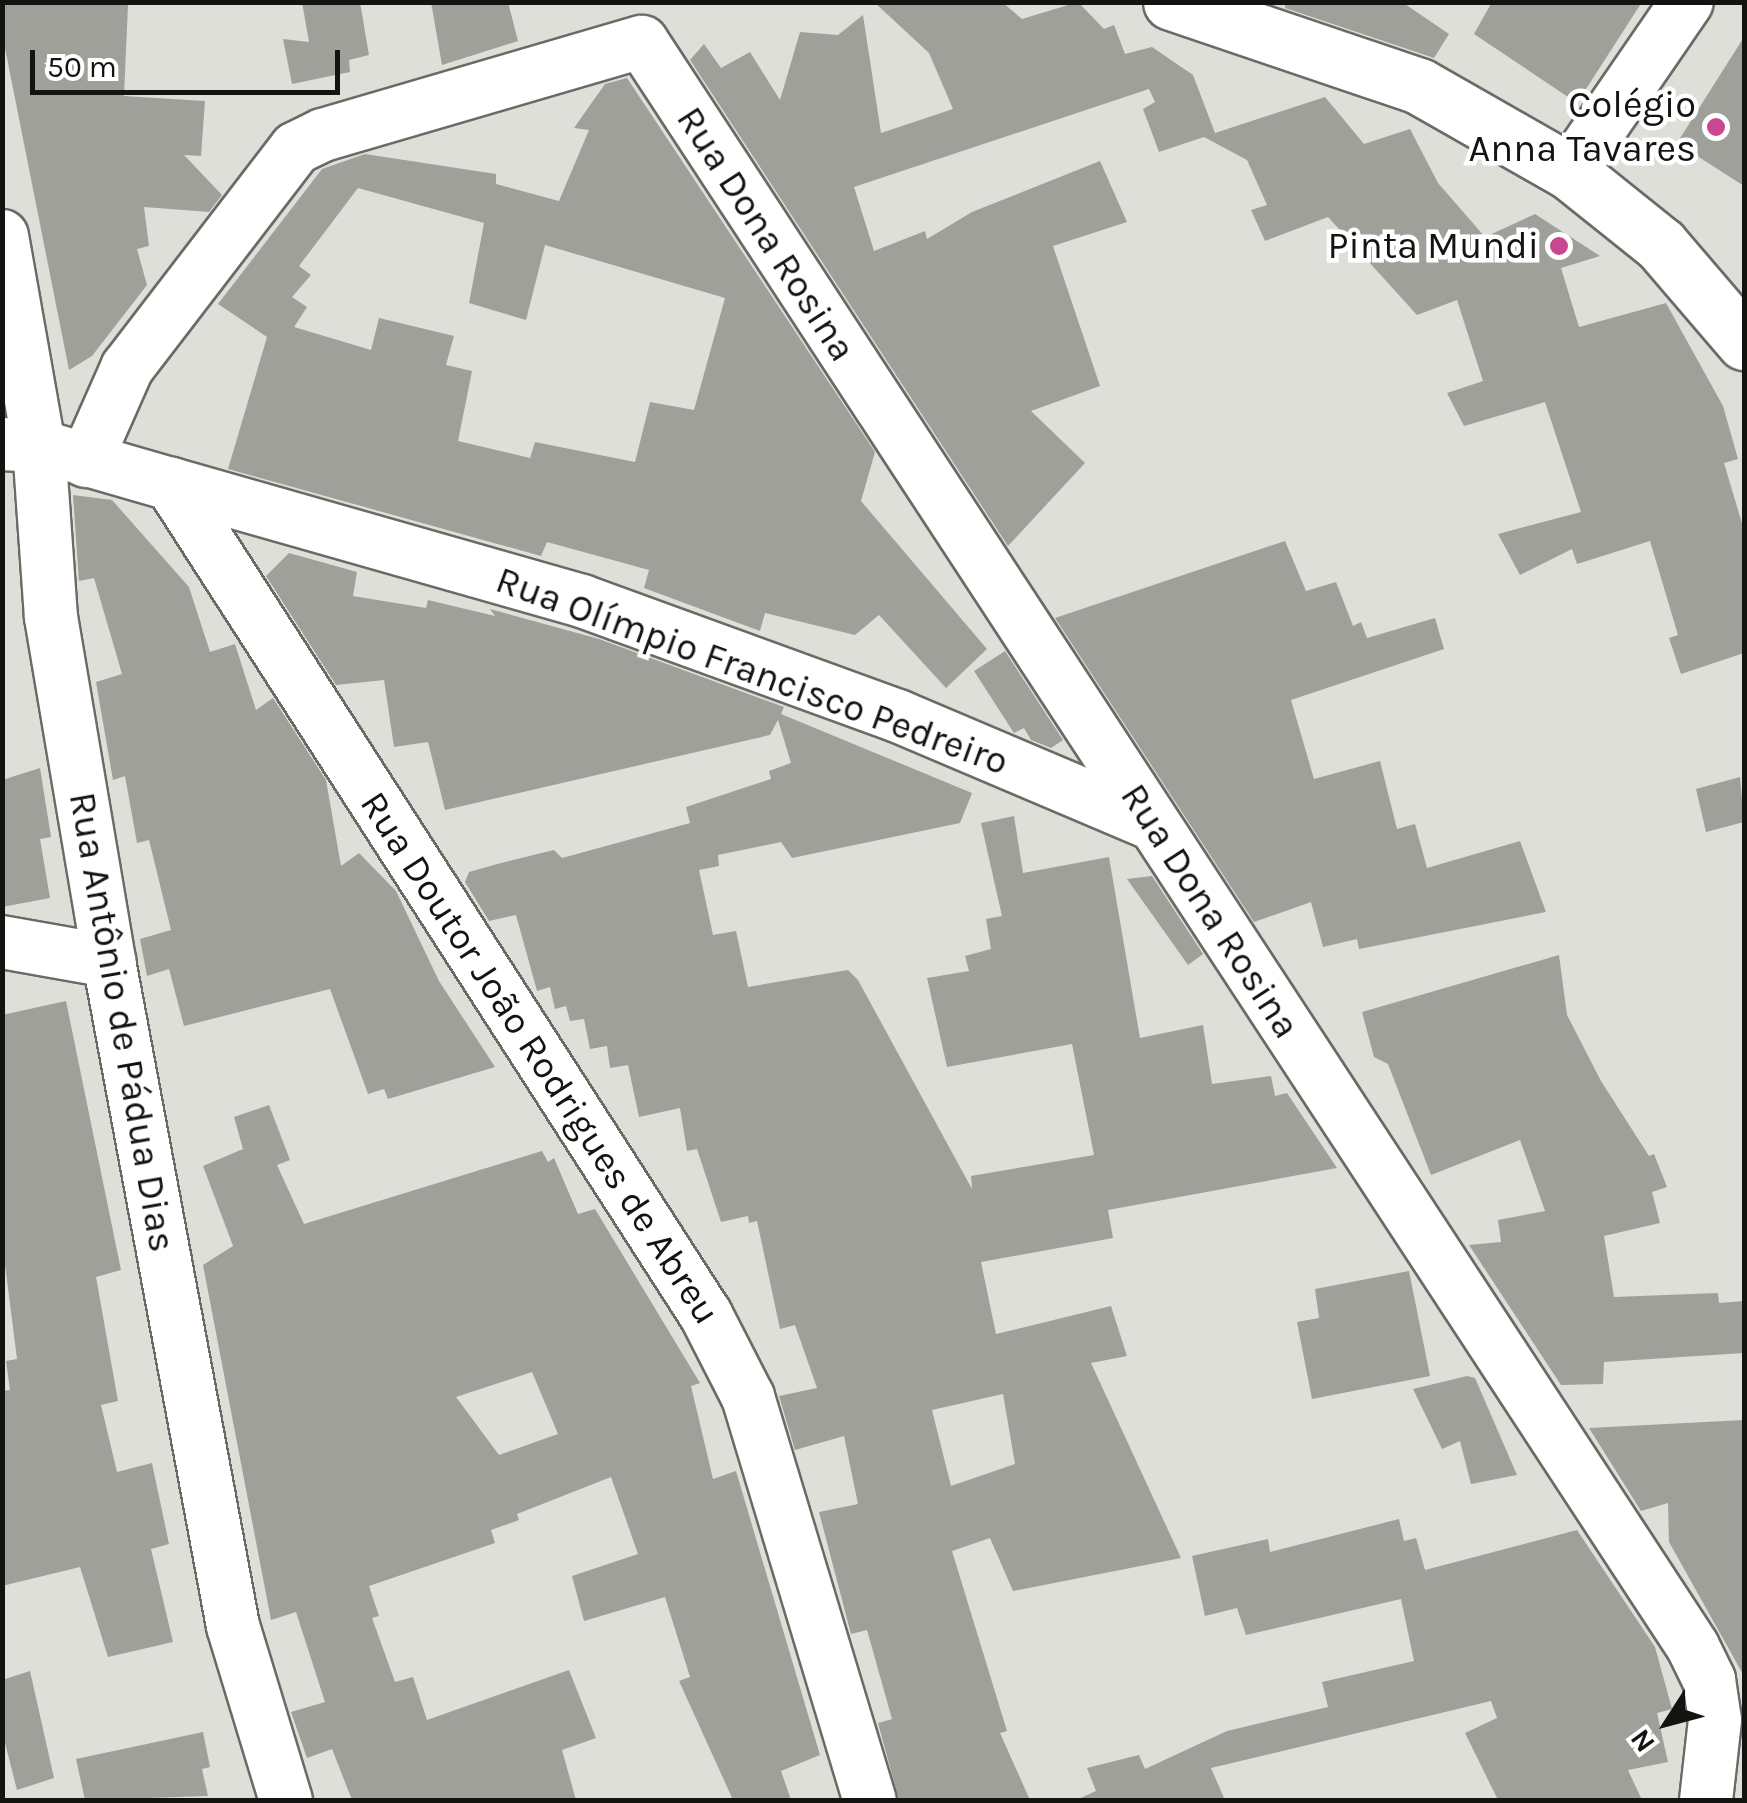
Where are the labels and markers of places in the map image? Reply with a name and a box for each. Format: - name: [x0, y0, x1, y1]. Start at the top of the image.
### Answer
- place label: Colégio Anna Tavares: [1468, 82, 1696, 172]
- marker: Colégio Anna Tavares: [1705, 116, 1727, 138]
- place label: Pinta Mundi: [1328, 223, 1539, 269]
- marker: Pinta Mundi: [1548, 235, 1570, 257]

